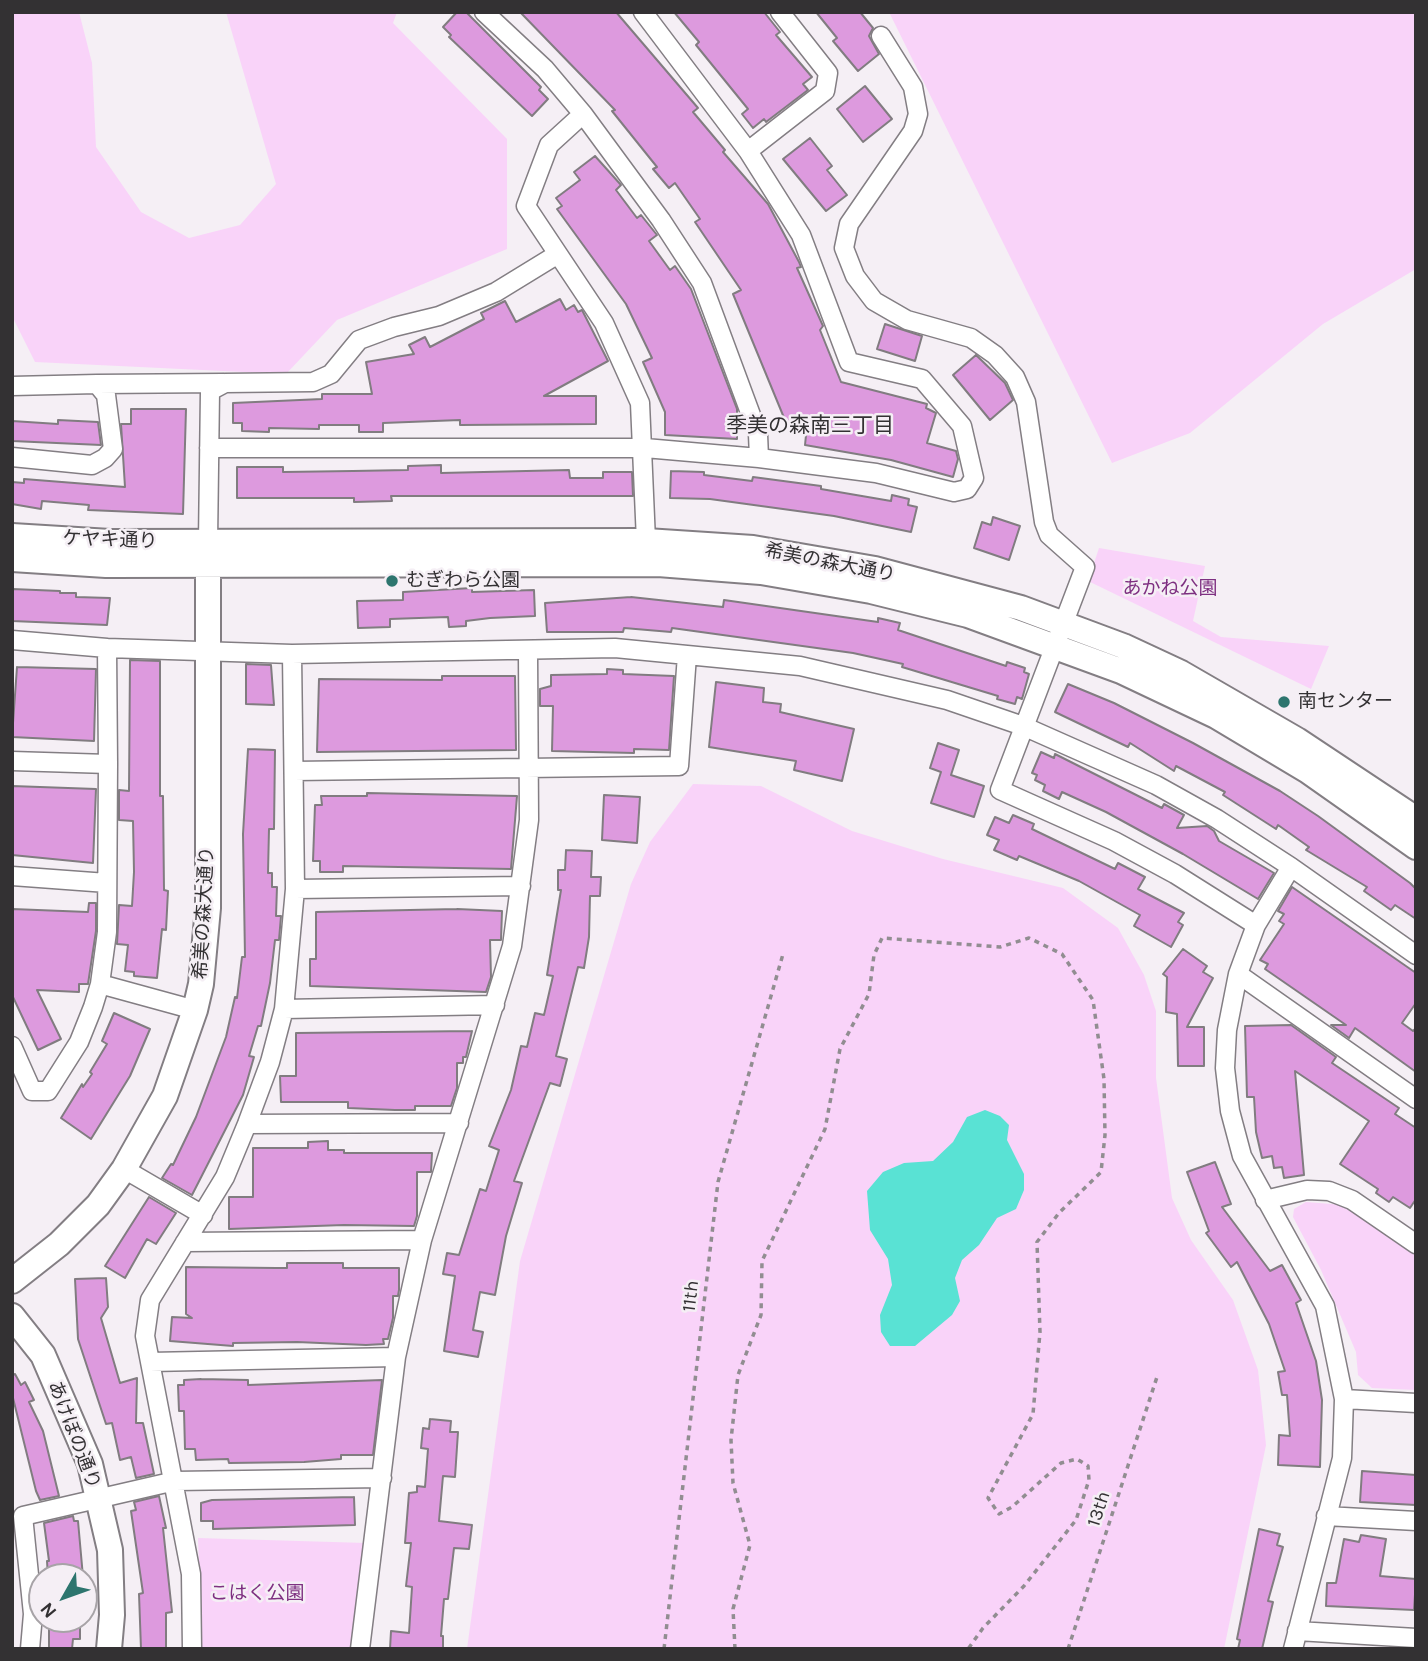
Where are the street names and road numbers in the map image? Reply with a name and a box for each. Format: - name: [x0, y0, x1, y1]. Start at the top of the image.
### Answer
- street label: ケヤキ通り: [62, 527, 158, 553]
- street label: 希美の森大通り: [763, 539, 897, 587]
- street label: 希美の森大通り: [189, 846, 219, 980]
- street label: 11th: [678, 1279, 704, 1313]
- street label: あけぼの通り: [43, 1378, 105, 1492]
- street label: 13th: [1083, 1488, 1115, 1530]

